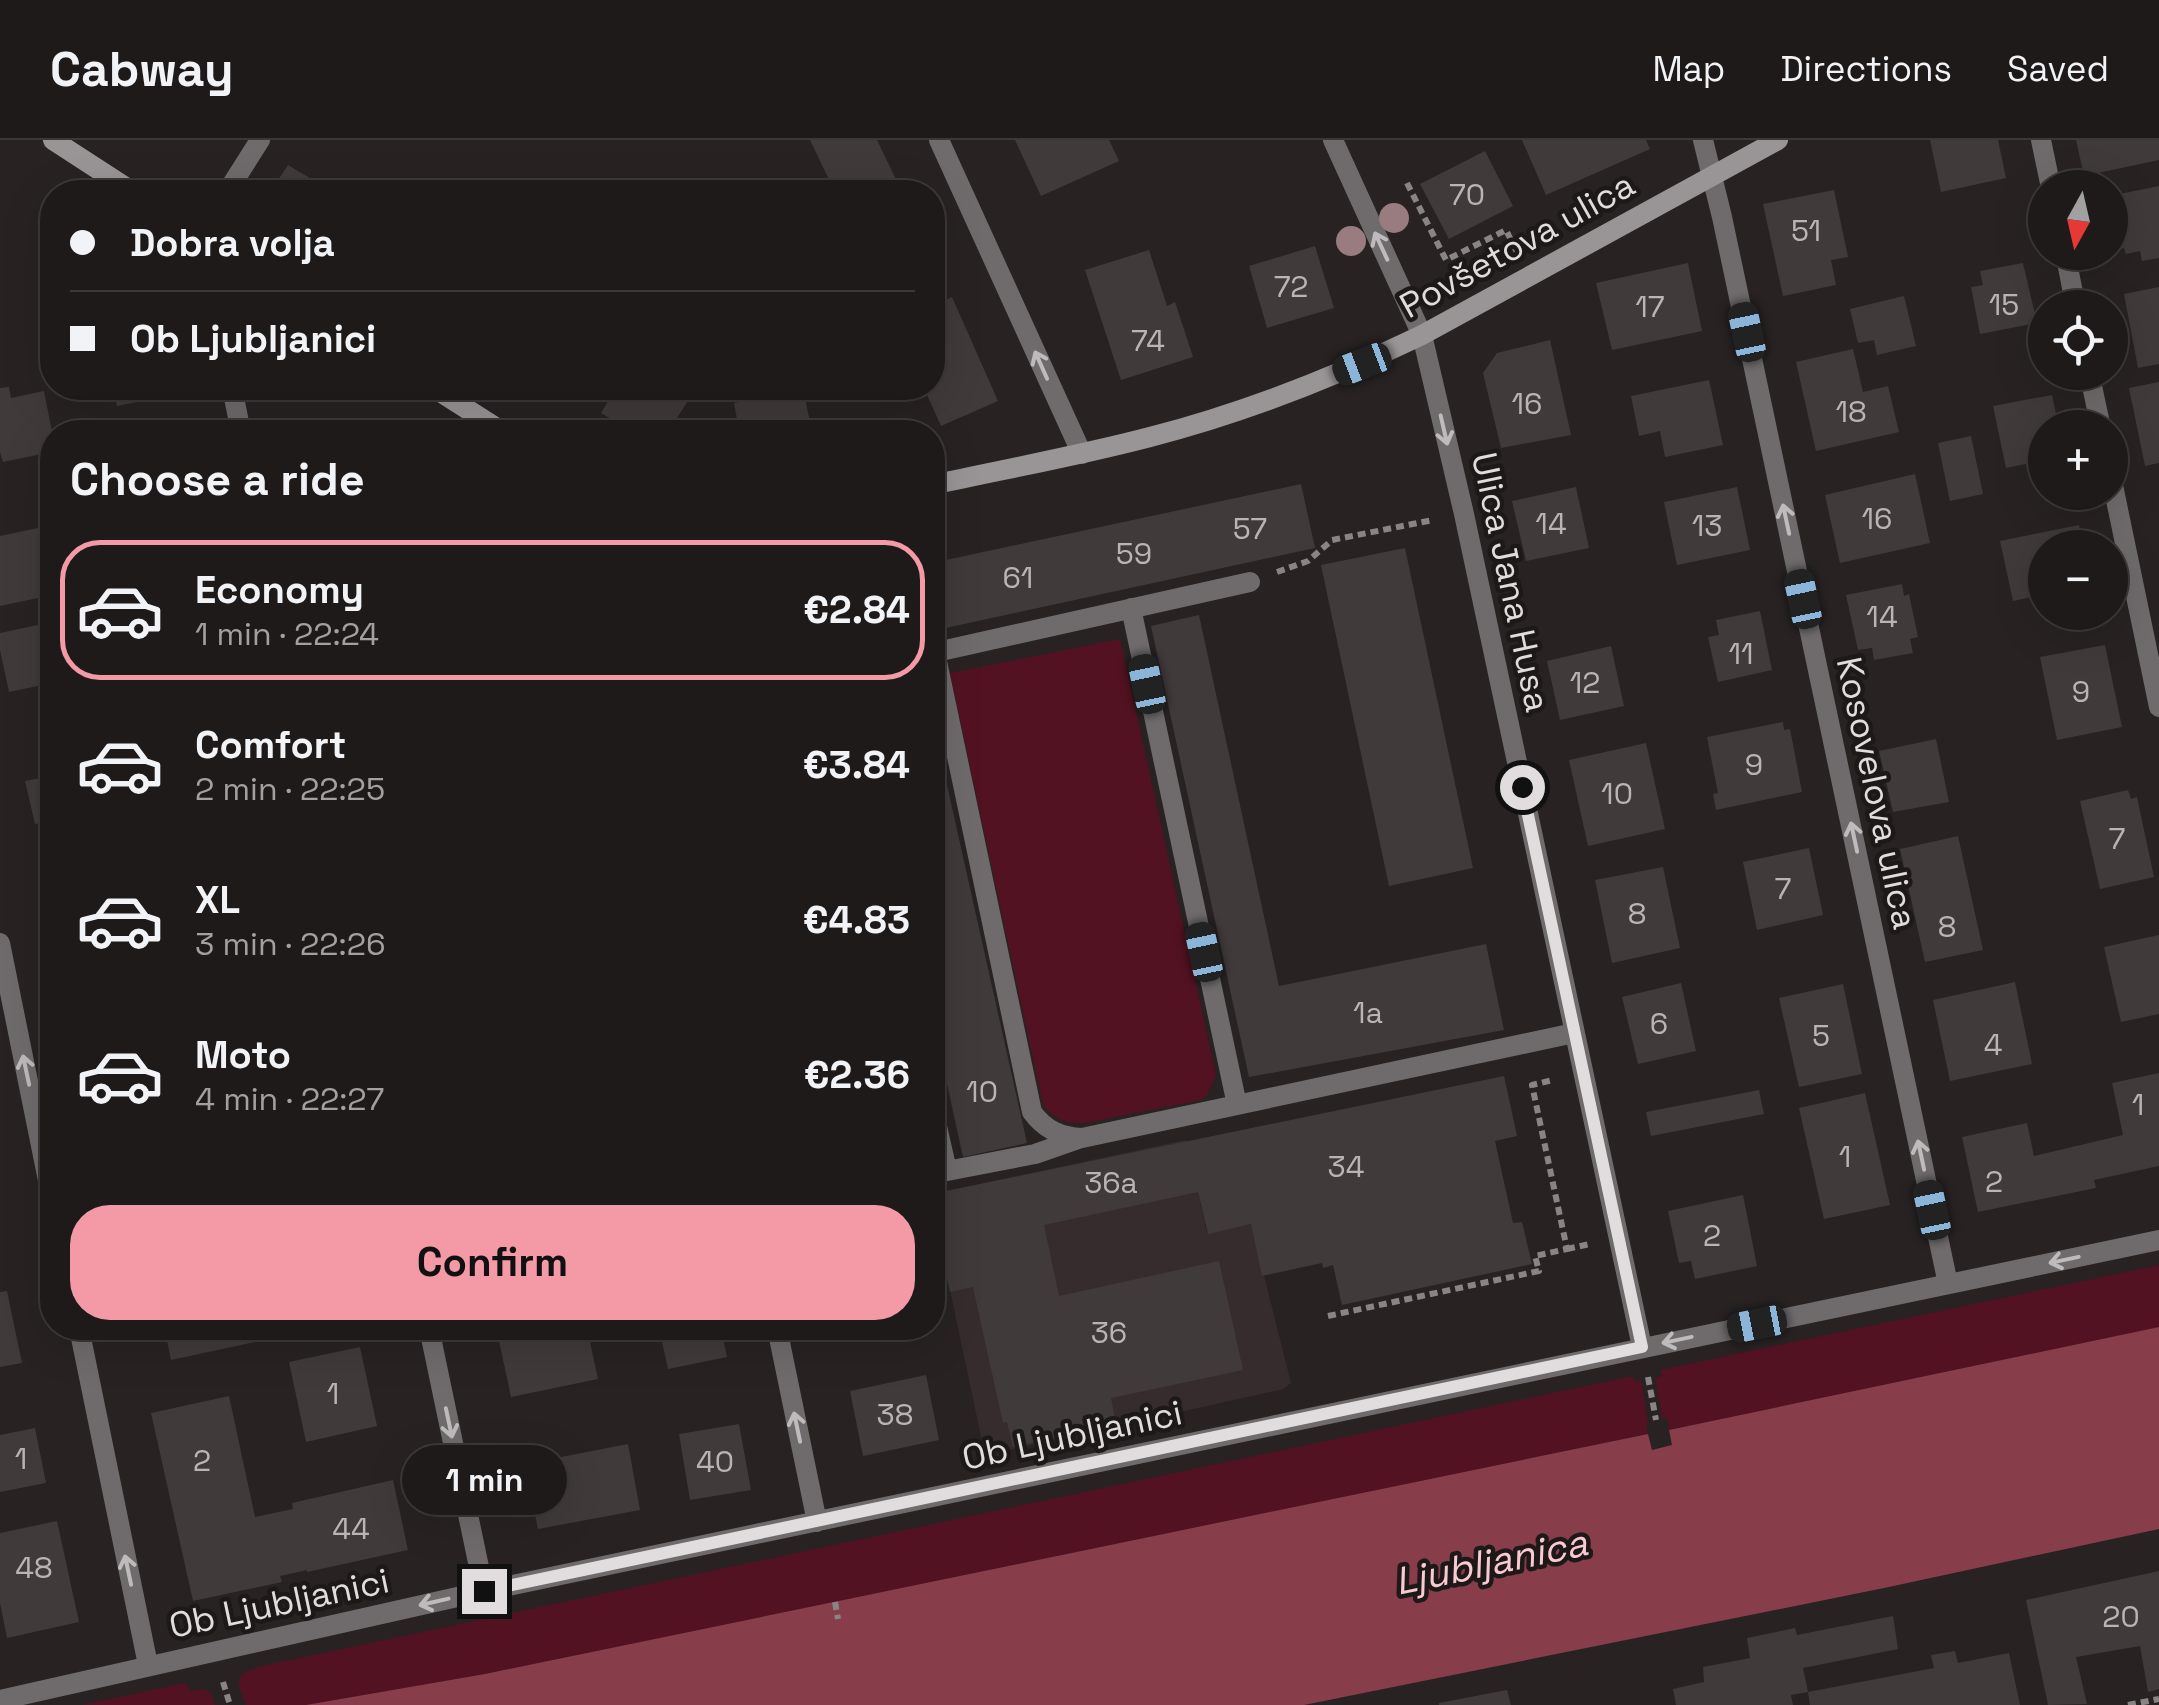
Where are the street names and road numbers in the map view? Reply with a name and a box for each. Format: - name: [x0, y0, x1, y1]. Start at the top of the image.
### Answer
- street label: Povšetova ulica: [1392, 162, 1642, 328]
- street label: Ulica Jana Husa: [1462, 448, 1560, 716]
- street label: Kosovelova ulica: [1827, 653, 1927, 933]
- street label: Ob Ljubljanici: [958, 1390, 1186, 1480]
- street label: Ob Ljubljanici: [165, 1558, 393, 1648]

